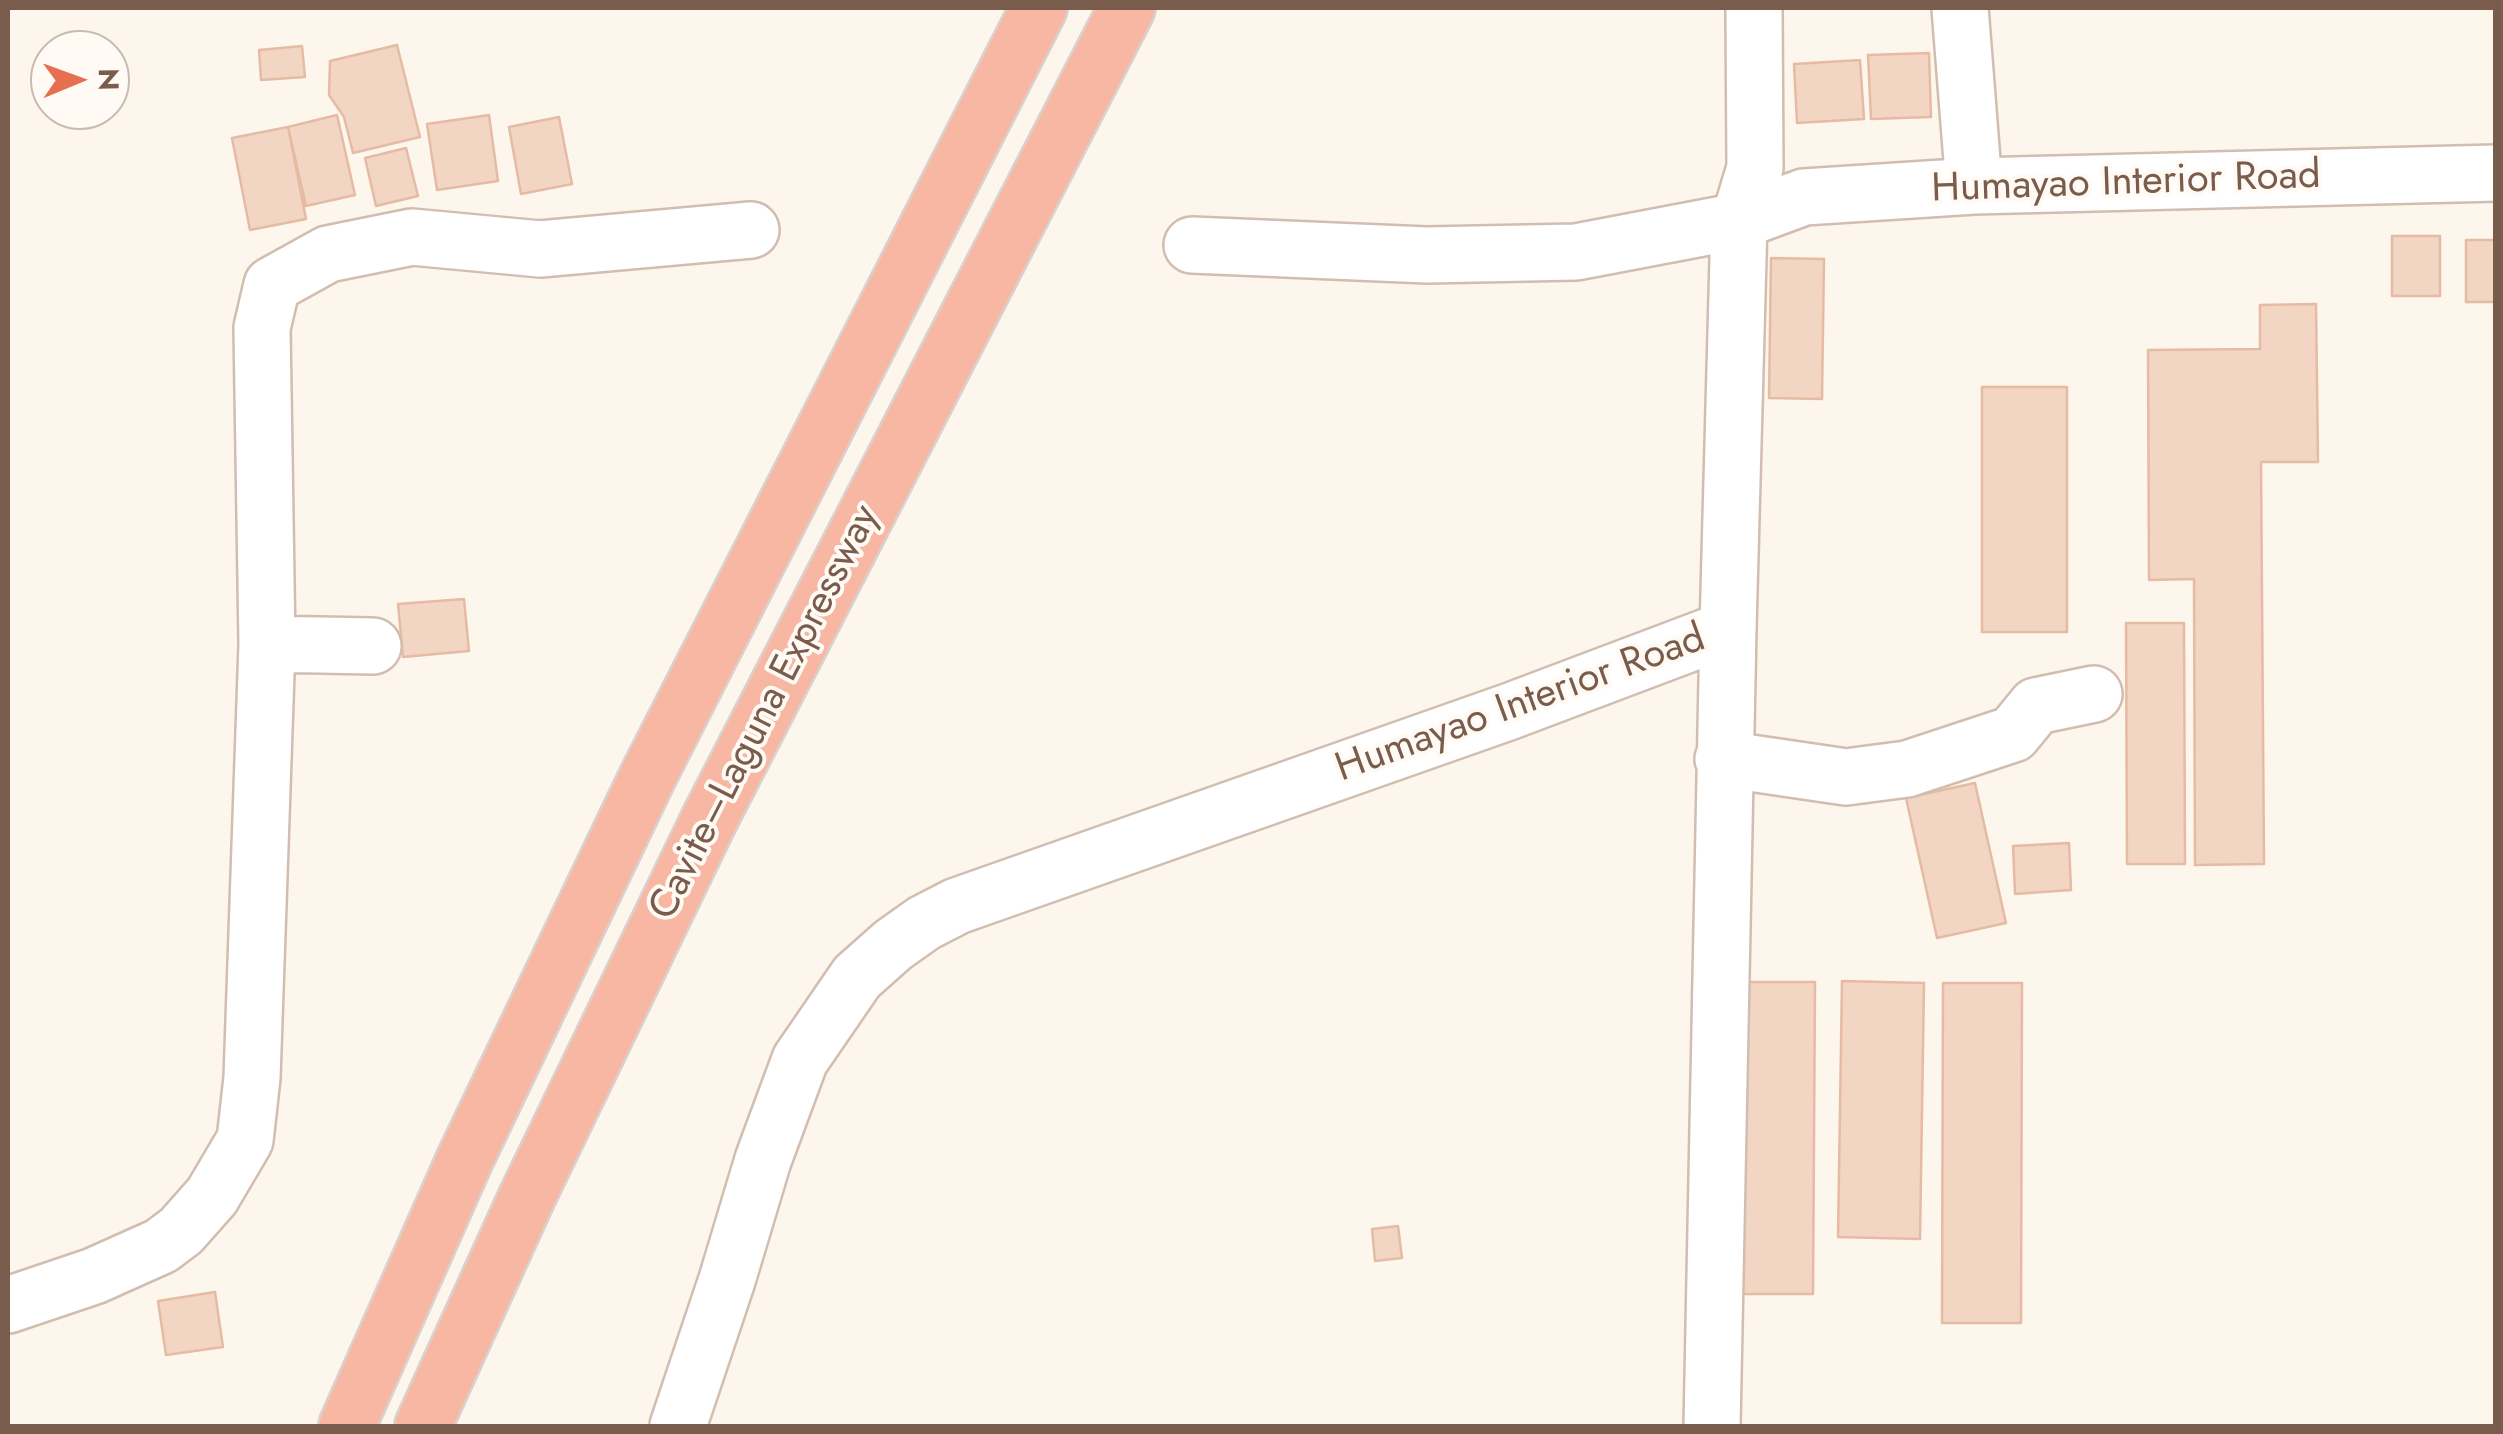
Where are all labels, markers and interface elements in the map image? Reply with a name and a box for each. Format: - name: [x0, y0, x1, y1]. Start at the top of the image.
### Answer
- north arrow: [30, 30, 130, 130]
- text: N: [88, 68, 129, 91]
- street label: Humayao Interior Road: [1931, 153, 2321, 215]
- street label: Cavite–Laguna Expressway: [640, 498, 892, 928]
- street label: Humayao Interior Road: [1330, 616, 1712, 794]

